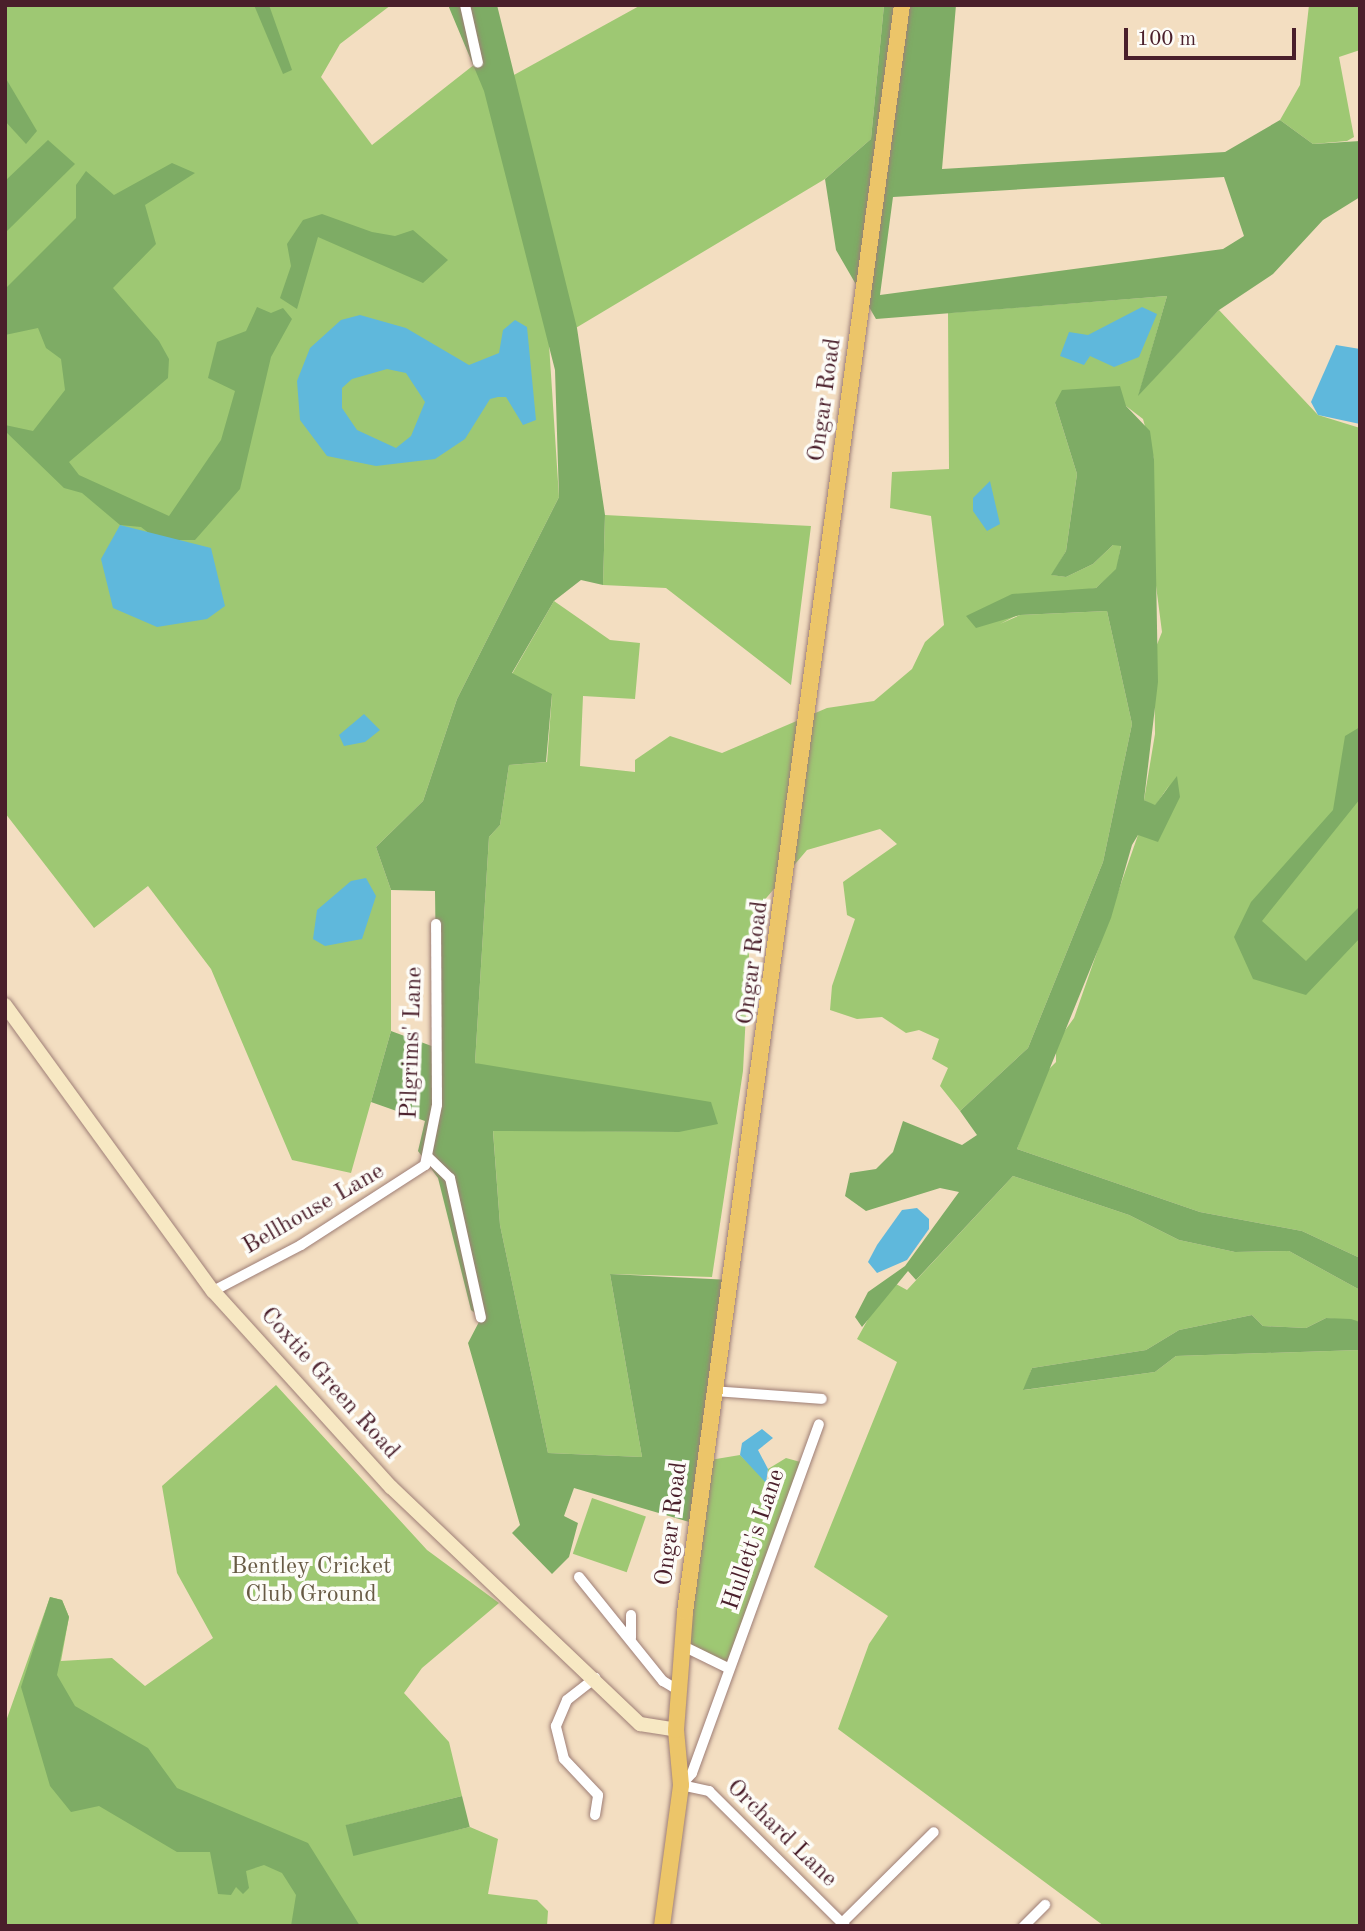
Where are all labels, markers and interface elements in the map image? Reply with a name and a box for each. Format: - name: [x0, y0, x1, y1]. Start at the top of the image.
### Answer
- scale bar: [1127, 14, 1298, 58]
- text: 100 m: [1137, 29, 1196, 50]
- street label: Ongar Road: [803, 336, 849, 464]
- street label: Ongar Road: [732, 899, 776, 1027]
- street label: Pilgrims' Lane: [396, 966, 430, 1120]
- street label: Bellhouse Lane: [238, 1158, 390, 1262]
- street label: Coxtie Green Road: [253, 1302, 405, 1466]
- street label: Ongar Road: [651, 1460, 695, 1588]
- street label: Hullett's Lane: [717, 1466, 793, 1614]
- park label: Bentley Cricket Club Ground: [231, 1554, 391, 1610]
- street label: Orchard Lane: [720, 1774, 842, 1894]

